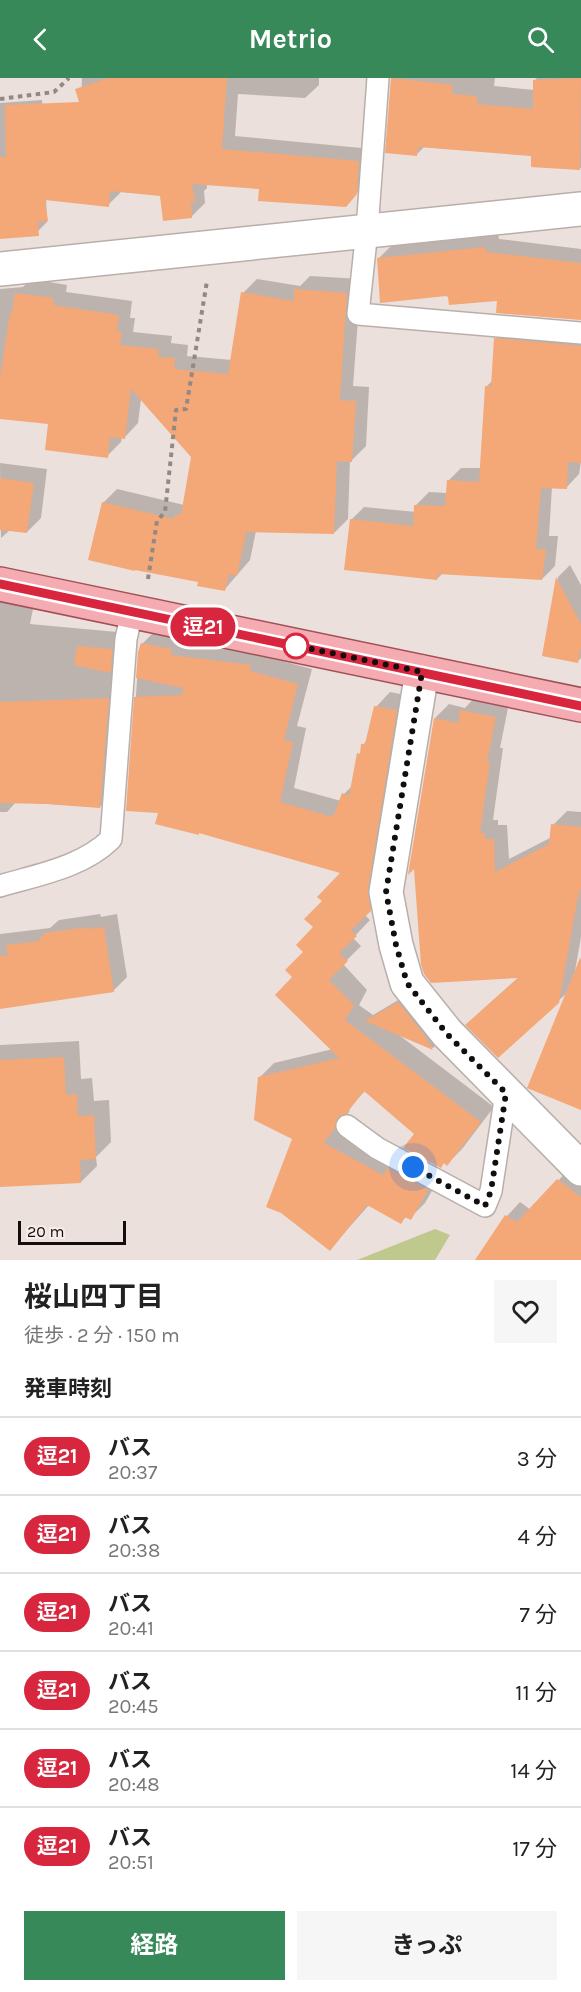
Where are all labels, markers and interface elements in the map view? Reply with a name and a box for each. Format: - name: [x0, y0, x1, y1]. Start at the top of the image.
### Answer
- icon: back: [24, 23, 57, 56]
- text: Metrio: [249, 23, 332, 55]
- icon: search: [524, 23, 557, 56]
- line badge: 逗21: [168, 608, 238, 646]
- text: 逗21: [182, 615, 224, 639]
- unlabelled marker: [283, 633, 309, 659]
- your location: [398, 1152, 428, 1182]
- scale bar: [18, 1218, 126, 1246]
- text: 20 m: [27, 1222, 65, 1241]
- text: 桜山四丁目: [24, 1280, 164, 1313]
- button: heart: [494, 1280, 557, 1343]
- text: 徒歩 · 2 分 · 150 m: [24, 1324, 180, 1347]
- text: 発車時刻: [24, 1376, 112, 1402]
- text: バス: [108, 1435, 152, 1461]
- text: 逗21: [36, 1444, 78, 1468]
- text: 3 分: [517, 1446, 557, 1472]
- text: 20:37: [108, 1461, 157, 1484]
- text: バス: [108, 1513, 152, 1539]
- text: 逗21: [36, 1522, 78, 1546]
- text: 4 分: [517, 1524, 557, 1550]
- text: 20:38: [108, 1539, 160, 1562]
- text: バス: [108, 1591, 152, 1617]
- text: 逗21: [36, 1600, 78, 1624]
- text: 7 分: [519, 1602, 557, 1628]
- text: 20:41: [108, 1617, 154, 1640]
- text: バス: [108, 1669, 152, 1695]
- text: 逗21: [36, 1678, 78, 1702]
- text: 11 分: [515, 1680, 557, 1706]
- text: 20:45: [108, 1695, 159, 1718]
- text: バス: [108, 1747, 152, 1773]
- text: 逗21: [36, 1756, 78, 1780]
- text: 14 分: [510, 1758, 557, 1784]
- text: 20:48: [108, 1773, 160, 1796]
- text: バス: [108, 1825, 152, 1851]
- text: 逗21: [36, 1834, 78, 1858]
- text: 17 分: [512, 1836, 557, 1862]
- text: 20:51: [108, 1851, 154, 1874]
- button: 経路: [24, 1911, 285, 1980]
- button: きっぷ: [297, 1911, 557, 1980]

